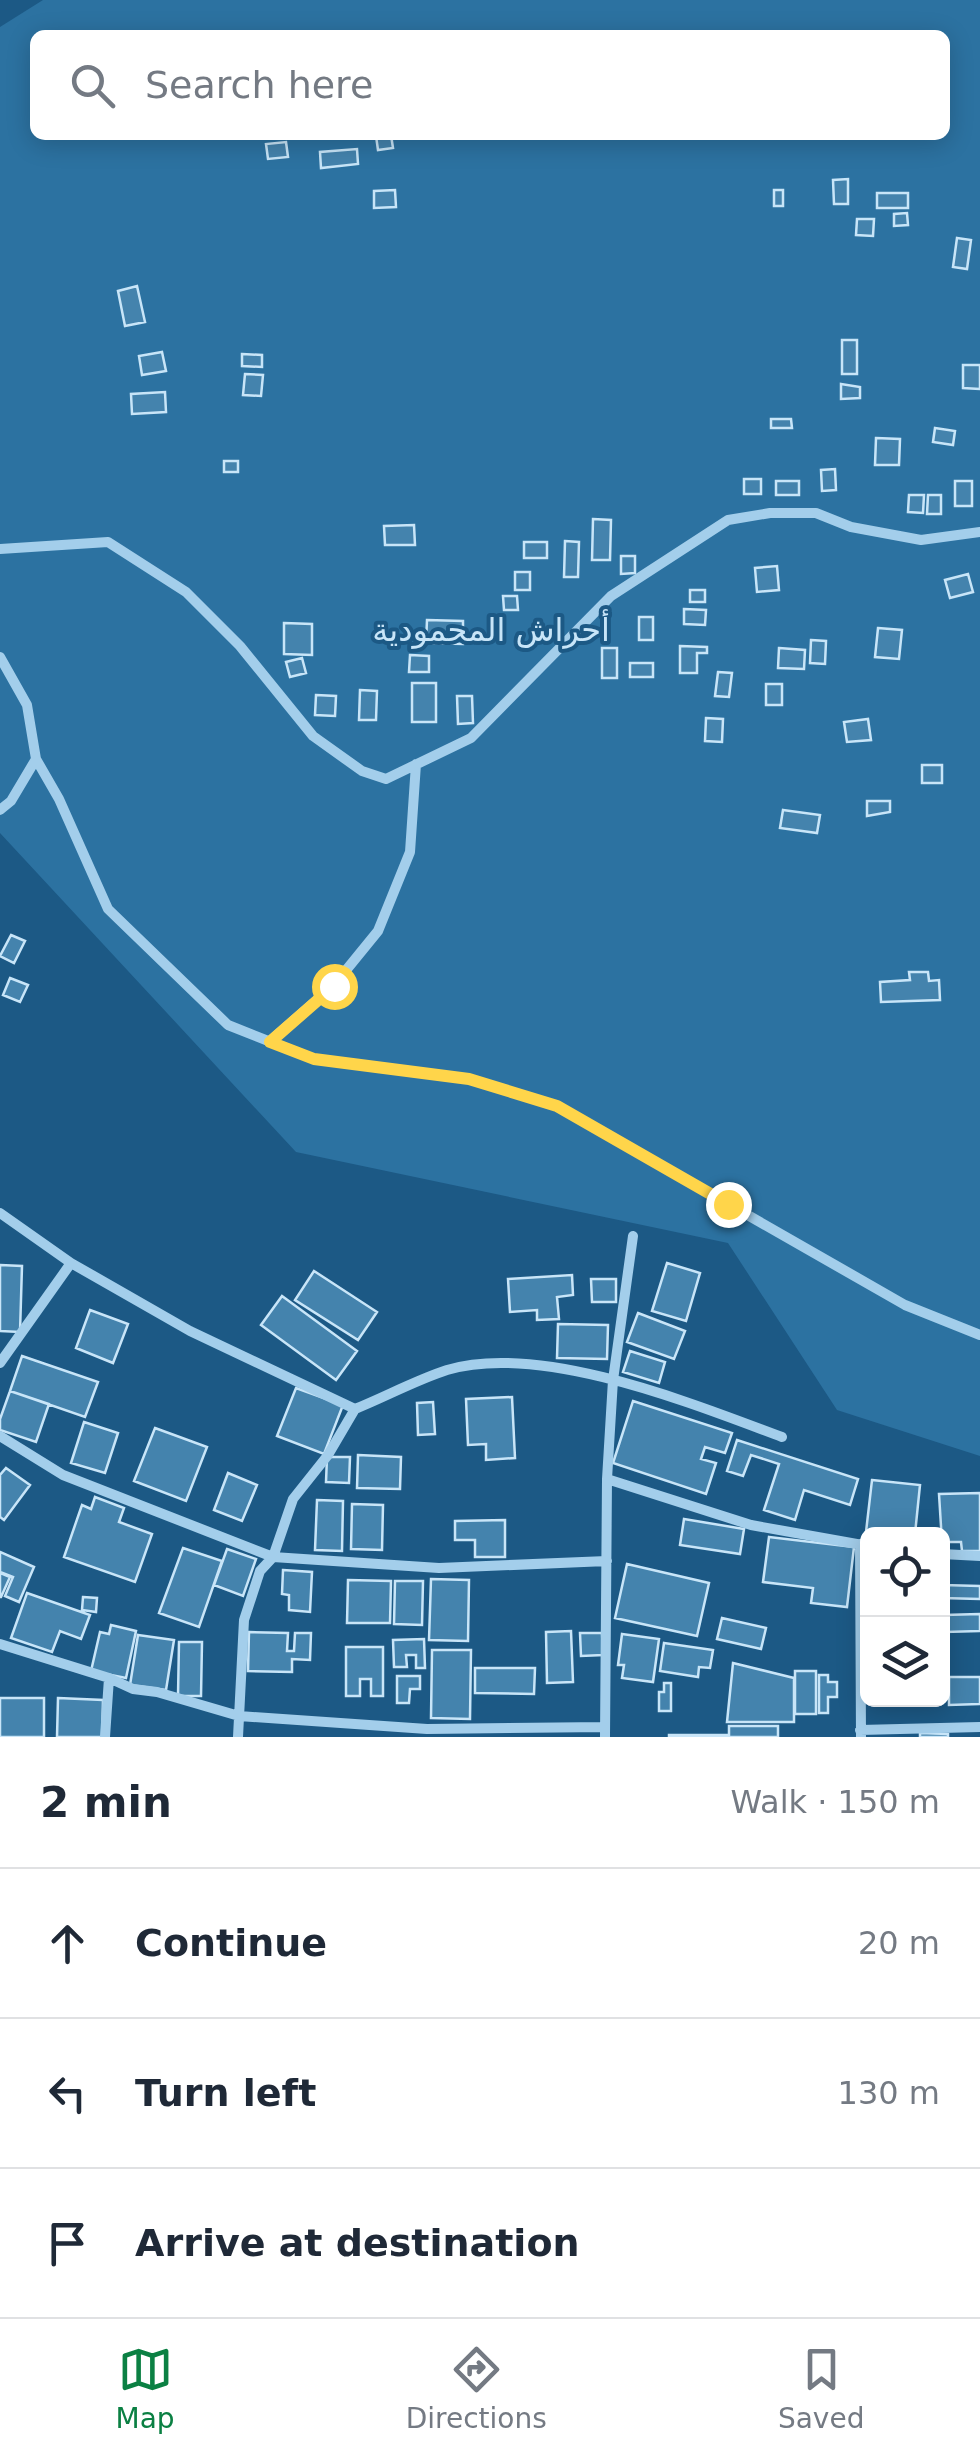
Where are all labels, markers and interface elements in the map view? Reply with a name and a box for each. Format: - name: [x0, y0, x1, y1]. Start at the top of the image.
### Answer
- search box: [30, 30, 950, 140]
- icon: search: [65, 58, 120, 113]
- text: Search here: [145, 63, 373, 107]
- park label: أحراش المحمودية: [372, 609, 610, 649]
- route start: [312, 964, 358, 1010]
- route end: [706, 1182, 752, 1228]
- map controls: [860, 1527, 950, 1707]
- button: locate: [860, 1527, 950, 1617]
- button: layers: [860, 1617, 950, 1707]
- text: 2 min: [40, 1778, 172, 1827]
- text: Walk · 150 m: [730, 1783, 940, 1821]
- icon: ahead: [40, 1916, 95, 1971]
- text: Continue: [135, 1921, 327, 1965]
- text: 20 m: [858, 1924, 940, 1962]
- icon: left: [40, 2066, 95, 2121]
- text: Turn left: [135, 2071, 316, 2115]
- text: 130 m: [838, 2074, 940, 2112]
- icon: arrive: [40, 2216, 95, 2271]
- text: Arrive at destination: [135, 2221, 580, 2265]
- tab: Map: [116, 2342, 175, 2435]
- tab: Directions: [406, 2342, 547, 2435]
- tab: Saved: [778, 2342, 864, 2435]

